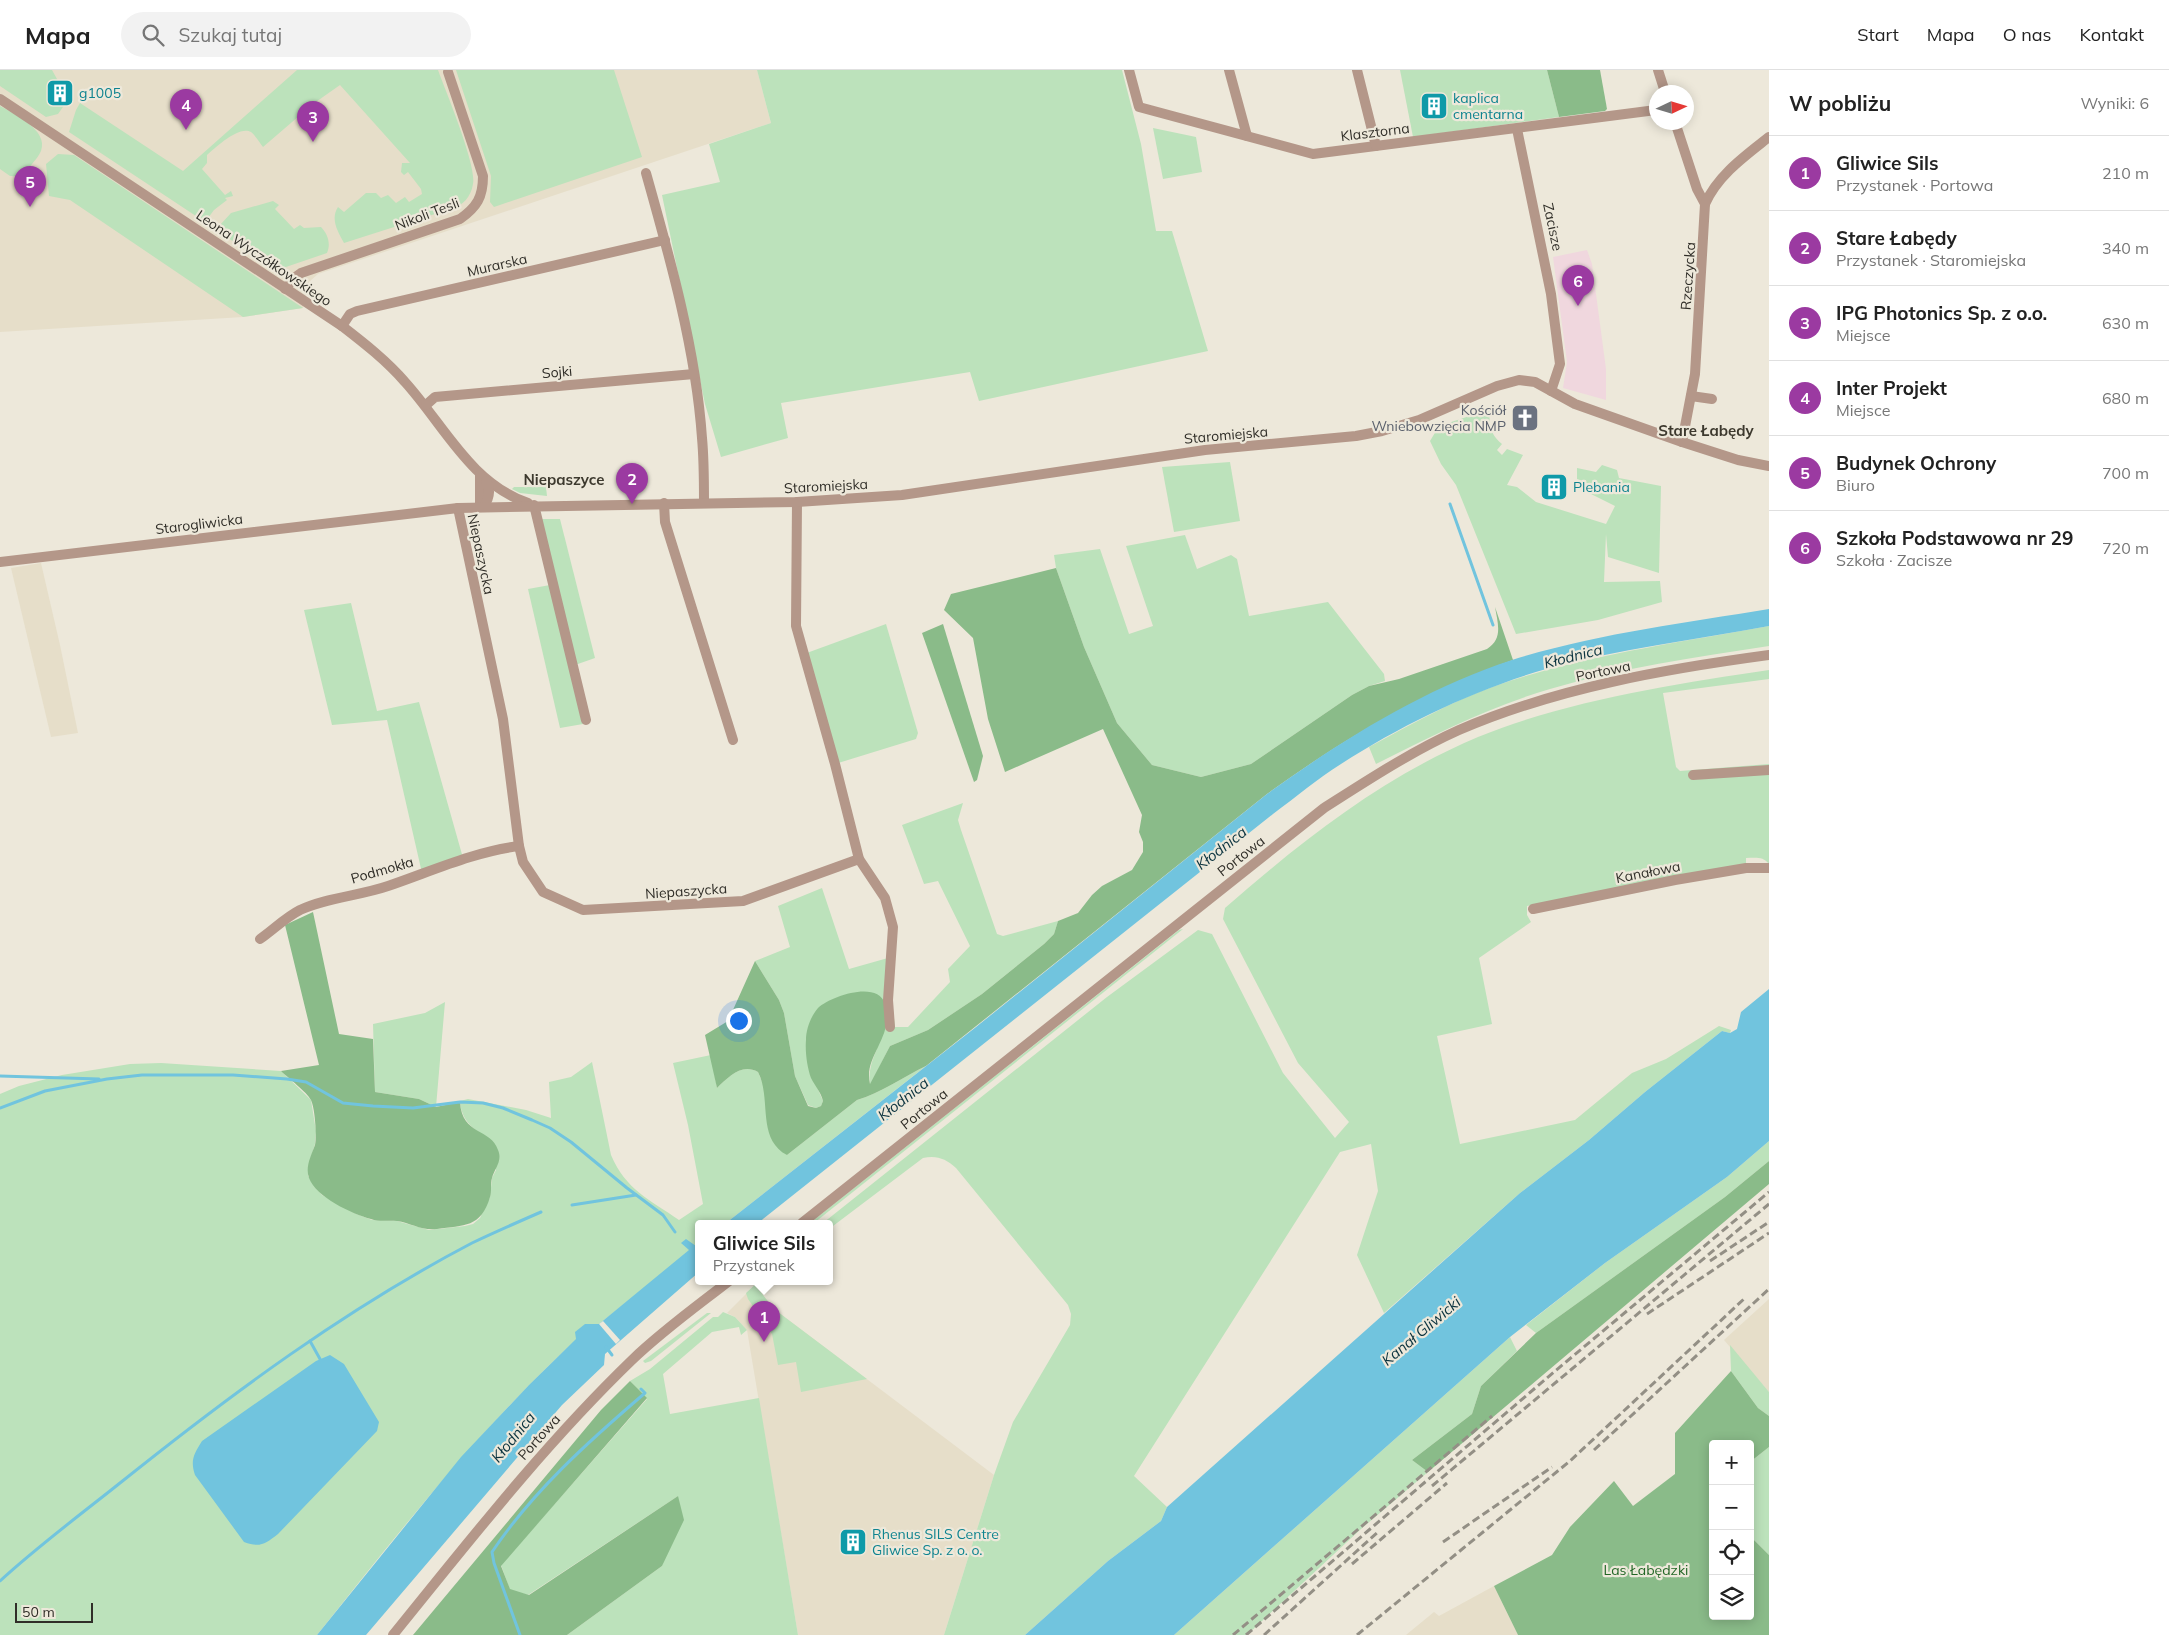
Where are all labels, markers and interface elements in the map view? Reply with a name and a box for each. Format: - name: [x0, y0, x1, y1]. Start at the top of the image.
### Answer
- search box: [121, 12, 471, 57]
- text: Mapa: [25, 20, 91, 50]
- icon: search: [139, 21, 167, 49]
- text: Szukaj tutaj: [179, 23, 282, 47]
- text: Start: [1857, 23, 1899, 46]
- text: Mapa: [1927, 23, 1975, 46]
- text: O nas: [2003, 23, 2052, 46]
- text: Kontakt: [2080, 23, 2144, 46]
- building icon: g1005: [45, 78, 75, 108]
- place label: g1005: [79, 84, 121, 102]
- north arrow: [1649, 85, 1694, 130]
- pin: 4: [170, 89, 202, 130]
- place label: kaplica cmentarna: [1453, 89, 1523, 123]
- text: W pobliżu: [1789, 90, 1891, 116]
- building icon: kaplica cmentarna: [1419, 91, 1449, 121]
- text: Wyniki: 6: [2080, 93, 2149, 113]
- pin: 3: [297, 101, 329, 142]
- street label: Klasztorna: [1340, 119, 1410, 145]
- text: Gliwice Sils: [1836, 151, 1938, 175]
- text: 1: [1800, 163, 1810, 183]
- text: 210 m: [2102, 163, 2149, 183]
- pin: 5: [14, 166, 46, 207]
- text: Przystanek · Portowa: [1836, 175, 1993, 195]
- street label: Nikoli Tesli: [392, 193, 462, 235]
- street label: Zacisze: [1539, 201, 1567, 253]
- street label: Leona Wyczółkowskiego: [193, 206, 335, 310]
- text: Stare Łabędy: [1836, 226, 1957, 250]
- text: 2: [1800, 238, 1810, 258]
- text: 340 m: [2102, 238, 2149, 258]
- street label: Rzeczycka: [1677, 241, 1699, 311]
- street label: Murarska: [465, 249, 529, 281]
- text: Przystanek · Staromiejska: [1836, 250, 2026, 270]
- pin: 6: [1562, 265, 1594, 306]
- text: IPG Photonics Sp. z o.o.: [1836, 301, 2047, 325]
- text: 3: [1800, 313, 1810, 333]
- text: 630 m: [2102, 313, 2149, 333]
- text: Miejsce: [1836, 325, 1890, 345]
- street label: Sojki: [541, 362, 573, 382]
- text: Inter Projekt: [1836, 376, 1947, 400]
- text: 4: [1800, 388, 1810, 408]
- text: 680 m: [2102, 388, 2149, 408]
- text: Miejsce: [1836, 400, 1890, 420]
- place label: Kościół Wniebowzięcia NMP: [1372, 401, 1507, 435]
- church icon: Kościół Wniebowzięcia NMP: [1510, 403, 1540, 433]
- district label: Stare Łabędy: [1658, 421, 1755, 440]
- street label: Staromiejska: [1183, 422, 1269, 448]
- text: Budynek Ochrony: [1836, 451, 1996, 475]
- pin: 2: [616, 463, 648, 504]
- text: 5: [1800, 463, 1810, 483]
- text: 700 m: [2102, 463, 2149, 483]
- district label: Niepaszyce: [524, 470, 604, 489]
- building icon: Plebania: [1539, 472, 1569, 502]
- street label: Staromiejska: [784, 475, 868, 497]
- text: Biuro: [1836, 475, 1875, 495]
- place label: Plebania: [1573, 478, 1630, 496]
- street label: Starogliwicka: [154, 510, 244, 538]
- street label: Niepaszycka: [464, 512, 498, 596]
- text: Szkoła Podstawowa nr 29: [1836, 526, 2073, 550]
- text: 6: [1800, 538, 1810, 558]
- text: 720 m: [2102, 538, 2149, 558]
- text: Szkoła · Zacisze: [1836, 550, 1952, 570]
- water label: Kłodnica: [1542, 640, 1604, 672]
- street label: Portowa: [1574, 656, 1632, 686]
- water label: Kłodnica: [1192, 822, 1250, 874]
- street label: Portowa: [1214, 832, 1268, 880]
- street label: Podmokła: [349, 852, 415, 888]
- street label: Kanałowa: [1614, 857, 1682, 887]
- street label: Niepaszycka: [644, 879, 728, 903]
- your location: [726, 1008, 752, 1034]
- water label: Kłodnica: [874, 1073, 932, 1125]
- street label: Portowa: [897, 1085, 951, 1133]
- popup: [695, 1220, 833, 1285]
- text: Gliwice Sils: [713, 1231, 815, 1255]
- text: Przystanek: [713, 1255, 795, 1275]
- water label: Kanał Gliwicki: [1378, 1292, 1465, 1370]
- pin: 1: [748, 1301, 780, 1342]
- water label: Kłodnica: [487, 1408, 539, 1466]
- street label: Portowa: [514, 1410, 564, 1464]
- map controls: [1709, 1440, 1754, 1620]
- button: +: [1709, 1440, 1754, 1485]
- button: −: [1709, 1485, 1754, 1530]
- place label: Rhenus SILS Centre Gliwice Sp. z o. o.: [872, 1525, 999, 1559]
- building icon: Rhenus SILS Centre Gliwice Sp. z o. o.: [838, 1527, 868, 1557]
- button: locate: [1709, 1530, 1754, 1575]
- park label: Las Łabędzki: [1604, 1561, 1688, 1579]
- button: layers: [1709, 1575, 1754, 1620]
- scale bar: [15, 1600, 92, 1623]
- text: 50 m: [22, 1603, 55, 1621]

